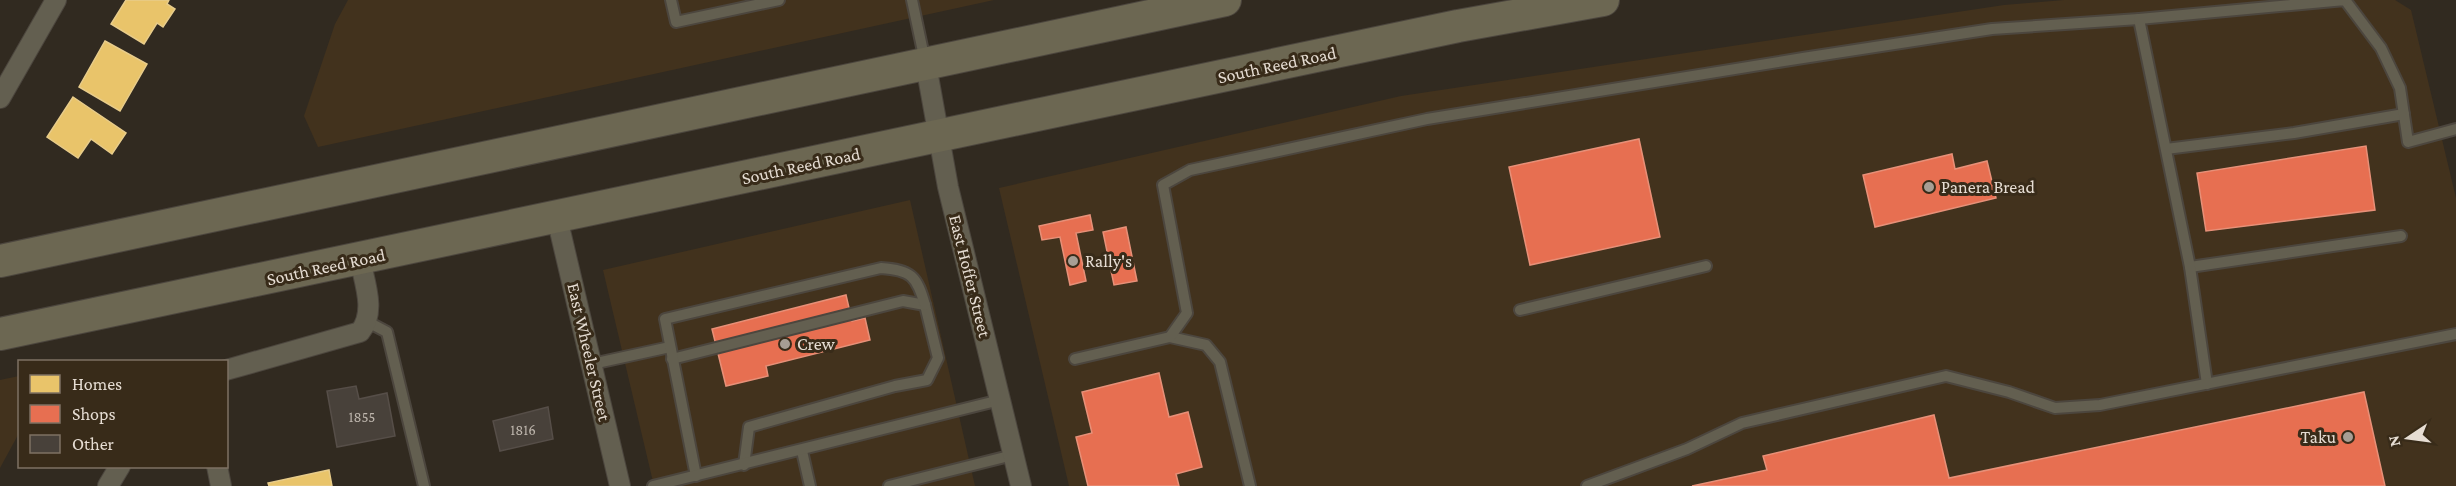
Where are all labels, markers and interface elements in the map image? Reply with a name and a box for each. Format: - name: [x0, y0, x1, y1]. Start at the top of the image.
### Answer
- street label: South Reed Road: [1216, 43, 1339, 87]
- street label: South Reed Road: [740, 144, 863, 188]
- place label: Panera Bread: [1941, 177, 2036, 197]
- marker: Panera Bread: [1922, 180, 1936, 194]
- street label: East Hoffer Street: [945, 213, 995, 340]
- street label: South Reed Road: [265, 245, 388, 289]
- place label: Rally's: [1085, 251, 1132, 271]
- marker: Rally's: [1066, 254, 1080, 268]
- street label: East Wheeler Street: [563, 281, 615, 424]
- place label: Crew: [797, 334, 836, 354]
- marker: Crew: [778, 337, 792, 351]
- legend: [18, 360, 228, 468]
- text: Homes: [72, 374, 122, 394]
- text: Shops: [72, 404, 116, 424]
- north arrow: [2378, 408, 2438, 468]
- house number: 1855: [349, 409, 375, 425]
- house number: 1816: [510, 422, 536, 438]
- place label: Taku: [2300, 427, 2336, 447]
- marker: Taku: [2341, 430, 2355, 444]
- text: Other: [72, 434, 115, 454]
- text: N: [2384, 434, 2403, 448]

